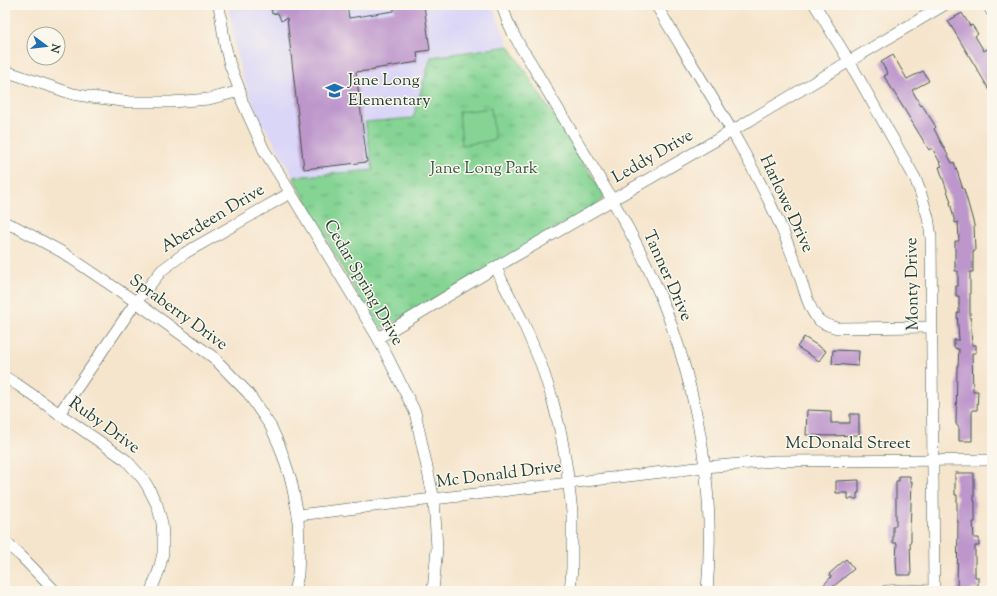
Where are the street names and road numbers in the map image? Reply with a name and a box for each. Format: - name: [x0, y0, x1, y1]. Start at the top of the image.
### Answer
- street label: Leddy Drive: [608, 124, 698, 190]
- street label: Harlowe Drive: [753, 151, 819, 257]
- street label: Aberdeen Drive: [157, 179, 269, 259]
- street label: Cedar Spring Drive: [317, 216, 409, 350]
- street label: Tanner Drive: [636, 227, 698, 325]
- street label: Monty Drive: [900, 237, 926, 331]
- street label: Spraberry Drive: [124, 269, 232, 357]
- street label: Ruby Drive: [63, 392, 145, 460]
- street label: McDonald Street: [785, 432, 911, 456]
- street label: Mc Donald Drive: [435, 455, 563, 495]

